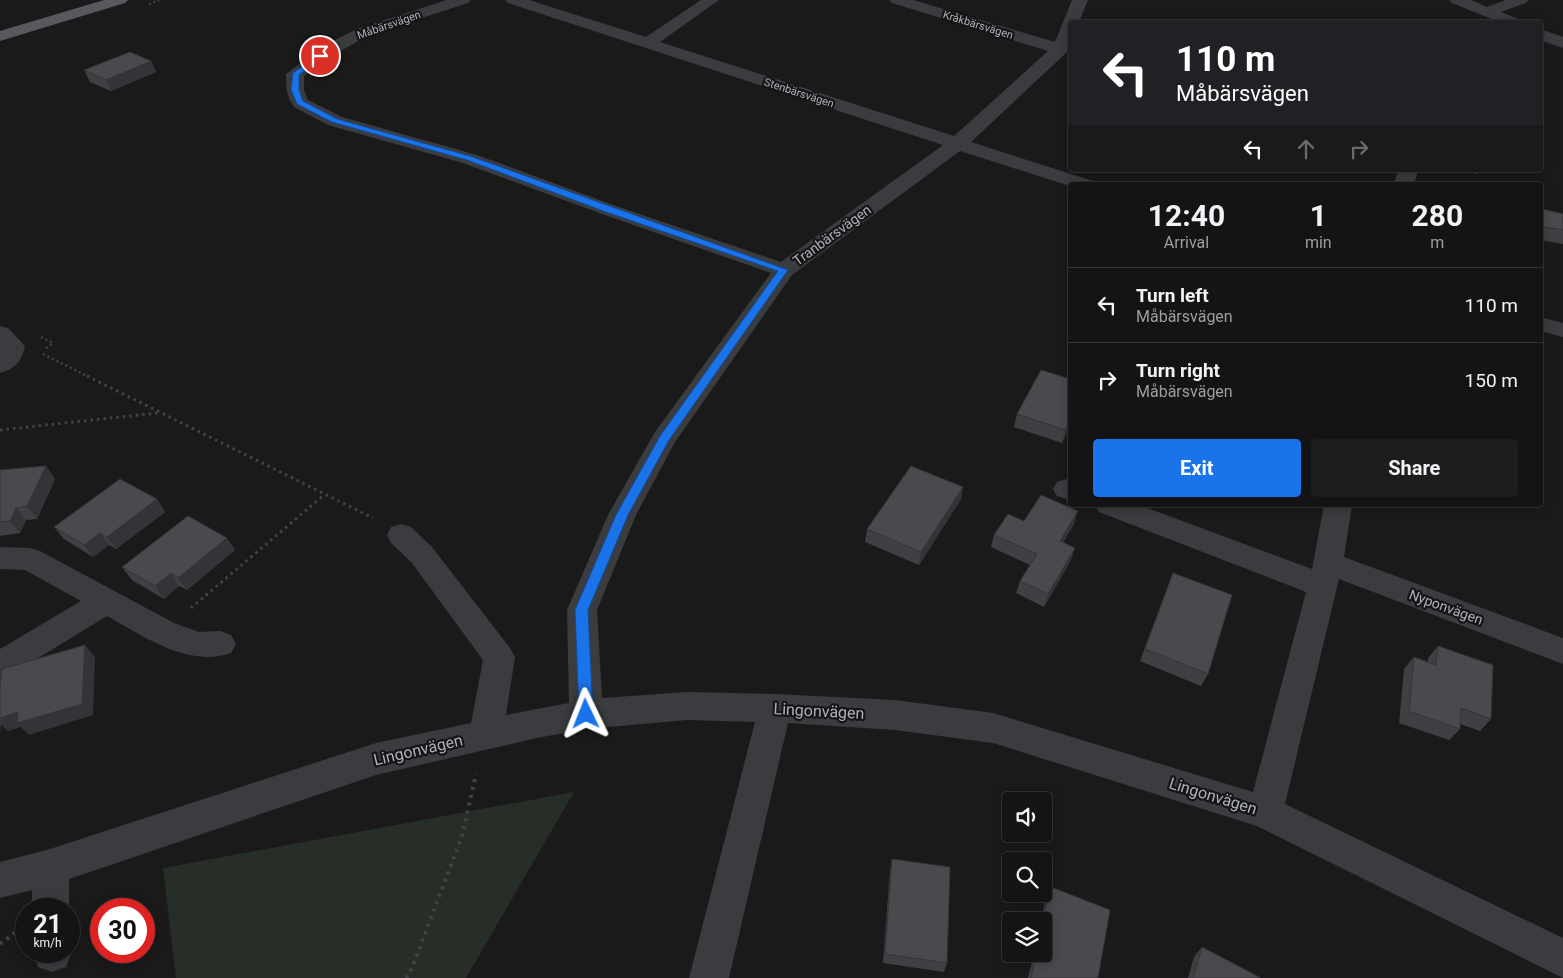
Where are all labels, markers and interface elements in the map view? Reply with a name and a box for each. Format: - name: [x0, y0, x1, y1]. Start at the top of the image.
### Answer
- street label: Måbärsvägen: [355, 8, 423, 42]
- street label: Kråkbärsvägen: [941, 8, 1015, 42]
- pin: [299, 35, 341, 77]
- text: 110 m: [1176, 39, 1275, 80]
- icon: left: [1093, 40, 1158, 105]
- icon: arrive: [306, 42, 334, 70]
- street label: Stenbärsvägen: [762, 76, 836, 110]
- text: Måbärsvägen: [1176, 81, 1309, 106]
- icon: left: [1239, 135, 1267, 163]
- icon: ahead: [1292, 135, 1320, 163]
- icon: right: [1345, 135, 1373, 163]
- text: 12:40: [1148, 198, 1225, 233]
- text: 1: [1310, 198, 1327, 233]
- text: 280: [1412, 198, 1463, 233]
- street label: Tranbärsvägen: [790, 201, 874, 269]
- text: Arrival: [1164, 233, 1209, 252]
- text: min: [1305, 233, 1332, 252]
- text: m: [1430, 233, 1444, 252]
- text: Turn left: [1136, 284, 1209, 307]
- icon: left: [1093, 291, 1121, 319]
- text: 110 m: [1465, 294, 1518, 317]
- text: Måbärsvägen: [1136, 307, 1233, 326]
- text: Turn right: [1136, 359, 1220, 382]
- icon: right: [1093, 366, 1121, 394]
- text: 150 m: [1465, 369, 1518, 392]
- text: Måbärsvägen: [1136, 382, 1233, 401]
- button: Exit: [1093, 439, 1301, 497]
- button: Share: [1311, 439, 1518, 497]
- street label: Nyponvägen: [1407, 586, 1485, 628]
- position arrow: [559, 687, 611, 739]
- street label: Lingonvägen: [773, 699, 865, 723]
- street label: Lingonvägen: [372, 731, 464, 769]
- street label: Lingonvägen: [1167, 774, 1259, 818]
- map controls: [1002, 792, 1052, 962]
- button: sound: [1002, 792, 1052, 842]
- button: search: [1002, 852, 1052, 902]
- speed limit sign: 30: [90, 898, 155, 963]
- text: 21: [33, 910, 62, 939]
- button: layers: [1002, 912, 1052, 962]
- text: km/h: [33, 936, 62, 950]

